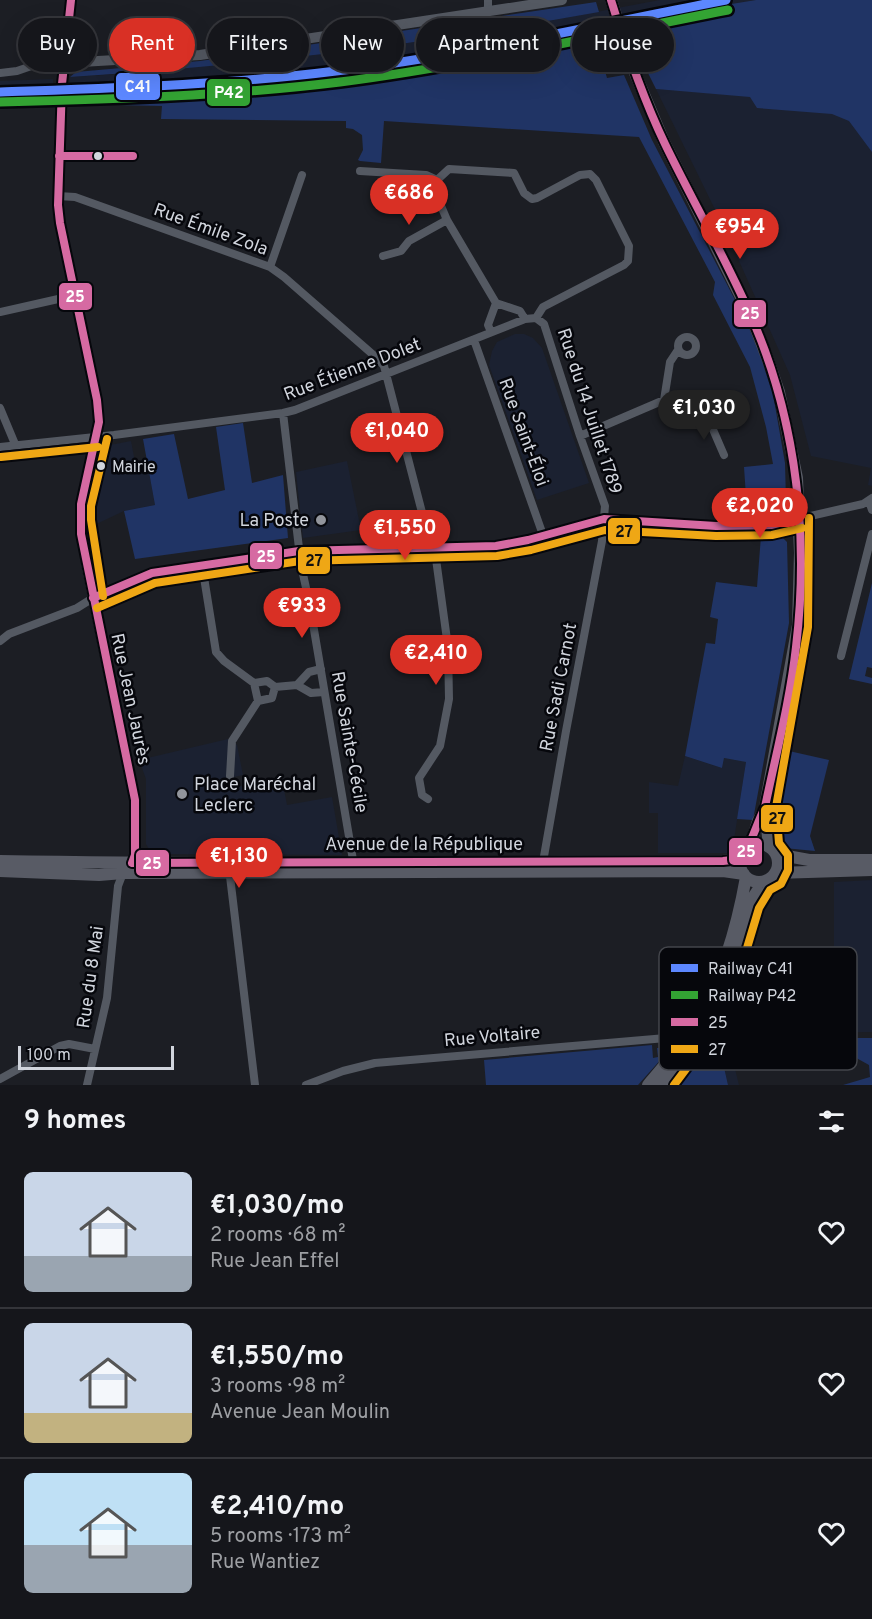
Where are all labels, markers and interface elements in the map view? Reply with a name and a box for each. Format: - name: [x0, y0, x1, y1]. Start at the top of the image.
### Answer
- chip: Buy: [18, 18, 97, 72]
- chip: Rent: [109, 18, 195, 72]
- chip: Filters: [207, 18, 309, 72]
- chip: New: [321, 18, 404, 72]
- chip: Apartment: [416, 18, 560, 72]
- chip: House: [572, 18, 674, 72]
- line badge: C41: [115, 72, 161, 101]
- text: C41: [125, 78, 151, 98]
- line badge: P42: [206, 78, 251, 107]
- text: P42: [214, 84, 244, 104]
- unlabelled marker: [92, 150, 104, 162]
- pin: €686: [373, 175, 445, 226]
- text: €686: [384, 181, 434, 207]
- street label: Rue Émile Zola: [150, 197, 272, 262]
- pin: €954: [704, 209, 776, 260]
- text: €954: [715, 215, 765, 241]
- line badge: 25: [58, 282, 93, 311]
- text: 25: [65, 288, 85, 308]
- line badge: 25: [733, 299, 767, 328]
- text: 25: [740, 305, 760, 325]
- street label: Rue du 14 Juillet 1789: [551, 326, 626, 497]
- street label: Rue Étienne Dolet: [280, 332, 424, 407]
- street label: Rue Saint-Éloi: [492, 375, 555, 490]
- pin: €1,030: [655, 390, 753, 441]
- text: €1,030: [672, 396, 736, 422]
- pin: €1,040: [348, 413, 446, 464]
- text: €1,040: [364, 419, 430, 445]
- place label: Mairie: [112, 458, 156, 478]
- marker: Mairie: [95, 460, 107, 472]
- pin: €2,020: [711, 488, 809, 539]
- text: €2,020: [726, 494, 794, 520]
- place label: La Poste: [239, 510, 309, 533]
- pin: €1,550: [356, 510, 454, 561]
- marker: La Poste: [314, 513, 328, 527]
- text: €1,550: [373, 516, 437, 542]
- line badge: 27: [607, 517, 641, 545]
- text: 27: [615, 523, 633, 543]
- line badge: 25: [249, 542, 283, 570]
- line badge: 27: [297, 546, 331, 575]
- text: 25: [256, 548, 276, 568]
- text: 27: [305, 552, 323, 572]
- pin: €933: [266, 588, 338, 639]
- text: €933: [278, 594, 326, 620]
- street label: Rue Sadi Carnot: [536, 621, 583, 754]
- street label: Rue Jean Jaurès: [104, 631, 155, 767]
- pin: €2,410: [387, 635, 485, 686]
- text: €2,410: [404, 641, 468, 667]
- street label: Rue Sainte-Cécile: [325, 670, 372, 815]
- place label: Place Maréchal Leclerc: [194, 774, 316, 818]
- marker: Place Maréchal Leclerc: [175, 787, 189, 801]
- line badge: 27: [760, 804, 794, 833]
- text: 27: [768, 810, 786, 830]
- street label: Avenue de la République: [325, 834, 523, 857]
- line badge: 25: [728, 837, 763, 866]
- pin: €1,130: [190, 838, 288, 889]
- text: 25: [736, 843, 756, 863]
- text: €1,130: [210, 844, 268, 870]
- line badge: 25: [135, 849, 170, 877]
- text: 25: [142, 855, 162, 875]
- street label: Rue du 8 Mai: [73, 924, 110, 1030]
- legend: [659, 947, 857, 1070]
- text: Railway C41: [708, 960, 793, 980]
- text: Railway P42: [708, 987, 796, 1007]
- text: 25: [708, 1014, 728, 1034]
- street label: Rue Voltaire: [443, 1022, 541, 1053]
- text: 27: [708, 1041, 726, 1061]
- scale bar: [18, 1043, 174, 1070]
- text: 100 m: [27, 1046, 71, 1066]
- text: 9 homes: [24, 1105, 126, 1138]
- icon: filters: [815, 1105, 848, 1138]
- text: €1,030/mo: [210, 1190, 344, 1223]
- icon: home: [72, 1196, 144, 1268]
- icon: heart: [815, 1216, 848, 1249]
- text: 2 rooms · 68 m²: [210, 1223, 346, 1249]
- text: Rue Jean Effel: [210, 1249, 339, 1275]
- text: €1,550/mo: [210, 1341, 344, 1374]
- icon: home: [72, 1347, 144, 1419]
- icon: heart: [815, 1367, 848, 1400]
- text: 3 rooms · 98 m²: [210, 1374, 345, 1400]
- text: Avenue Jean Moulin: [210, 1400, 390, 1426]
- text: €2,410/mo: [210, 1491, 344, 1524]
- icon: home: [72, 1497, 144, 1569]
- icon: heart: [815, 1517, 848, 1550]
- text: 5 rooms · 173 m²: [210, 1524, 351, 1550]
- text: Rue Wantiez: [210, 1550, 320, 1576]

